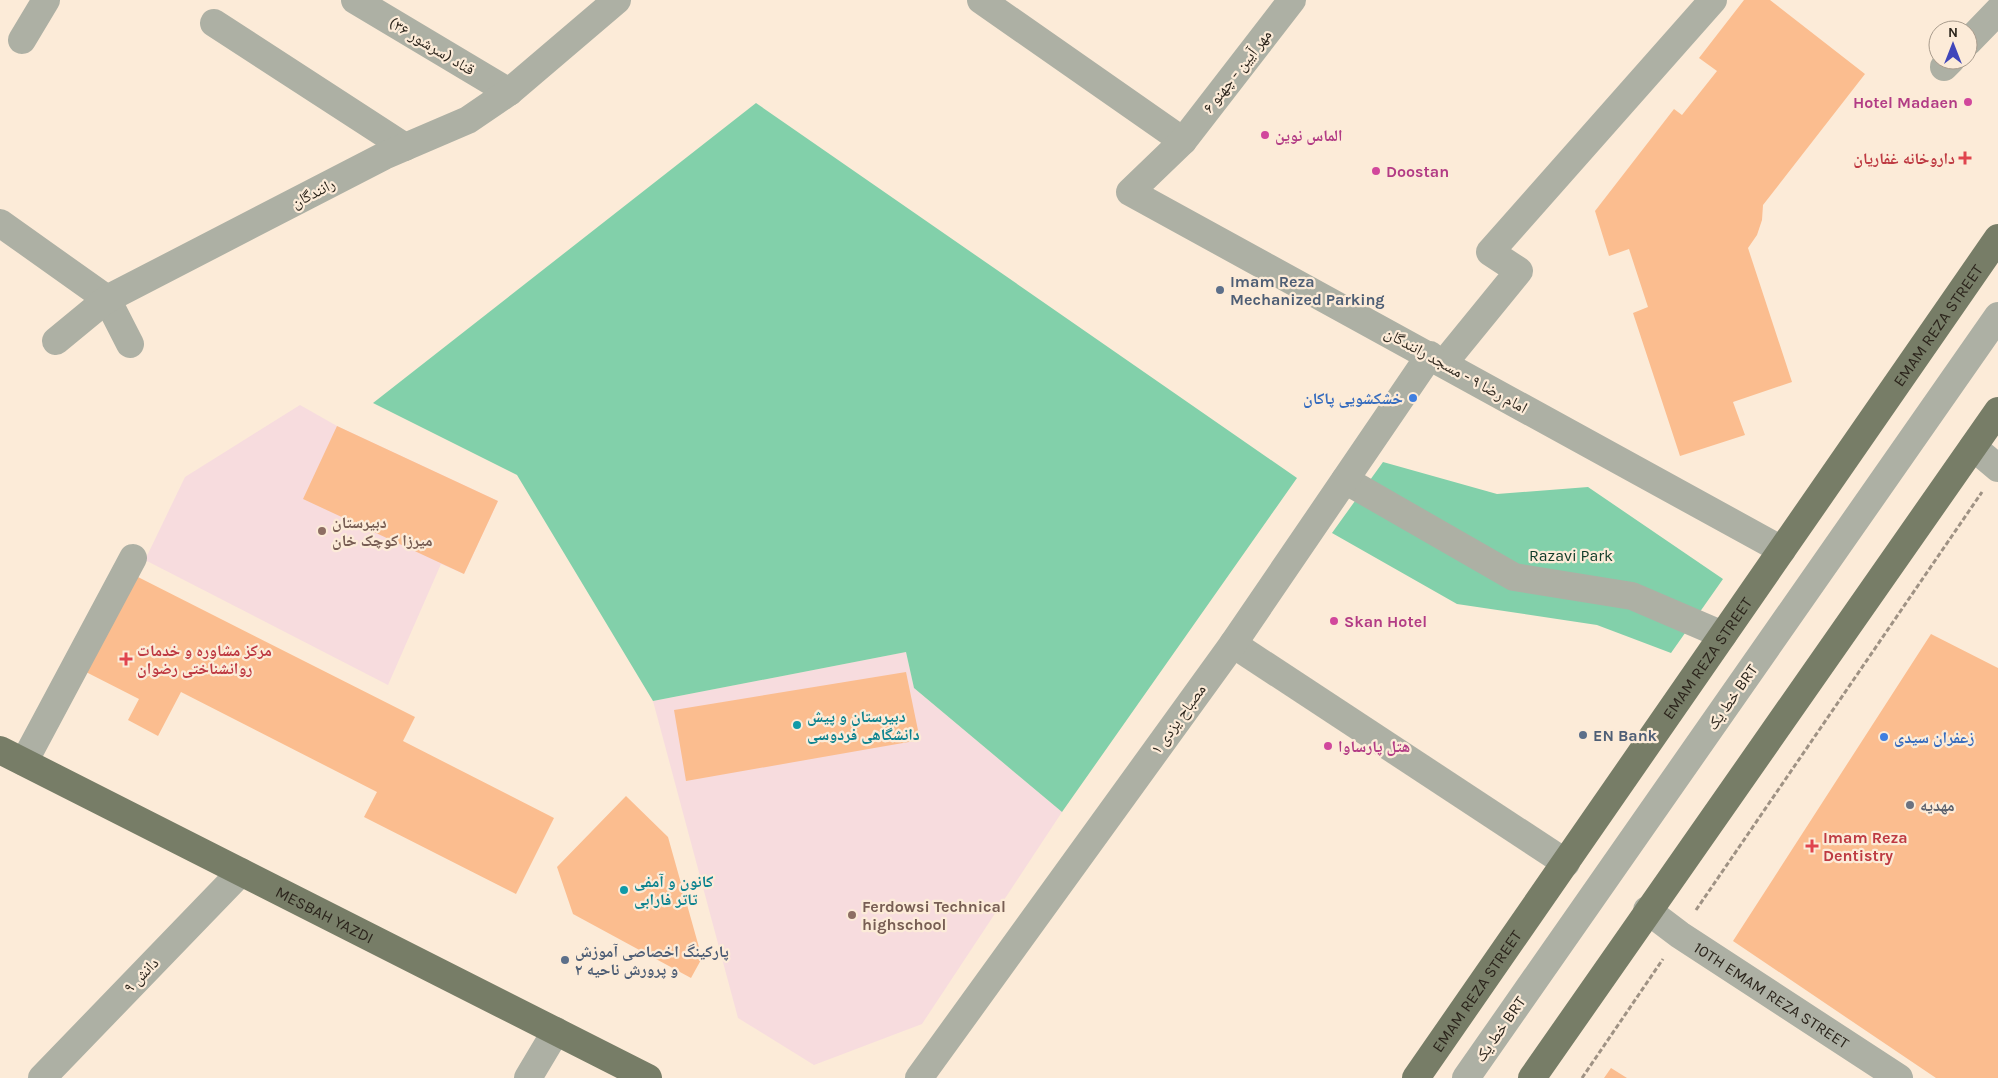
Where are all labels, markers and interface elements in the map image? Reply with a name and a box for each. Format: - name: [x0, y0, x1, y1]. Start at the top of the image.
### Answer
- street label: قناد (سرشور ۳۶): [386, 13, 478, 79]
- north arrow: [1928, 20, 1978, 70]
- text: N: [1948, 24, 1958, 41]
- street label: مهر آیین - چهنو ۶: [1199, 25, 1276, 117]
- place label: Hotel Madaen: [1853, 93, 1958, 112]
- marker: Hotel Madaen: [1962, 96, 1974, 108]
- place label: الماس نوين: [1275, 126, 1343, 145]
- marker: الماس نوين: [1259, 129, 1271, 141]
- place label: داروخانه غفاریان: [1853, 149, 1955, 168]
- marker: داروخانه غفاریان: [1959, 152, 1971, 164]
- place label: Doostan: [1386, 162, 1449, 181]
- marker: Doostan: [1370, 165, 1382, 177]
- street label: رانندگان: [288, 174, 339, 213]
- street label: EMAM REZA STREET: [1889, 260, 1986, 390]
- place label: Imam Reza Mechanized Parking: [1230, 272, 1385, 309]
- marker: Imam Reza Mechanized Parking: [1214, 284, 1226, 296]
- street label: امام رضا ۹ - مسجد رانندگان: [1381, 323, 1531, 418]
- place label: خشکشویی پاکان: [1303, 389, 1403, 408]
- marker: خشکشویی پاکان: [1407, 392, 1419, 404]
- place label: دبیرستان میرزا کوچک خان: [332, 513, 433, 550]
- marker: دبیرستان میرزا کوچک خان: [316, 525, 328, 537]
- park label: Razavi Park: [1529, 546, 1613, 565]
- street label: EMAM REZA STREET: [1658, 593, 1756, 723]
- place label: Skan Hotel: [1344, 612, 1427, 631]
- marker: Skan Hotel: [1328, 615, 1340, 627]
- place label: مرکز مشاوره و خدمات روانشناختی رضوان: [137, 641, 272, 678]
- marker: مرکز مشاوره و خدمات روانشناختی رضوان: [119, 652, 133, 666]
- street label: خط یک BRT: [1702, 660, 1762, 734]
- street label: مصباح یزدی ۱: [1146, 680, 1211, 758]
- place label: دبیرستان و پیش دانشگاهی فردوسی: [807, 707, 920, 744]
- marker: دبیرستان و پیش دانشگاهی فردوسی: [791, 719, 803, 731]
- place label: EN Bank: [1593, 726, 1658, 745]
- place label: زعفران سیدی: [1894, 728, 1974, 747]
- marker: EN Bank: [1577, 729, 1589, 741]
- marker: زعفران سیدی: [1878, 731, 1890, 743]
- place label: هتل پارساوا: [1338, 737, 1410, 756]
- marker: هتل پارساوا: [1322, 740, 1334, 752]
- place label: مهدیه: [1920, 796, 1955, 815]
- marker: مهدیه: [1904, 799, 1916, 811]
- place label: Imam Reza Dentistry: [1823, 828, 1908, 865]
- marker: Imam Reza Dentistry: [1805, 839, 1819, 853]
- place label: کانون و آمفی تاتر فارابی: [634, 872, 713, 909]
- street label: MESBAH YAZDI: [273, 882, 377, 947]
- marker: کانون و آمفی تاتر فارابی: [618, 884, 630, 896]
- place label: Ferdowsi Technical highschool: [862, 897, 1006, 934]
- marker: Ferdowsi Technical highschool: [846, 909, 858, 921]
- street label: EMAM REZA STREET: [1428, 926, 1525, 1055]
- street label: 10TH EMAM REZA STREET: [1691, 937, 1853, 1052]
- place label: پارکینگ اخصاصی آموزش و پرورش ناحیه ۲: [575, 942, 729, 979]
- street label: دانش ۹: [120, 953, 163, 997]
- marker: پارکینگ اخصاصی آموزش و پرورش ناحیه ۲: [559, 954, 571, 966]
- street label: خط یک BRT: [1470, 992, 1530, 1066]

